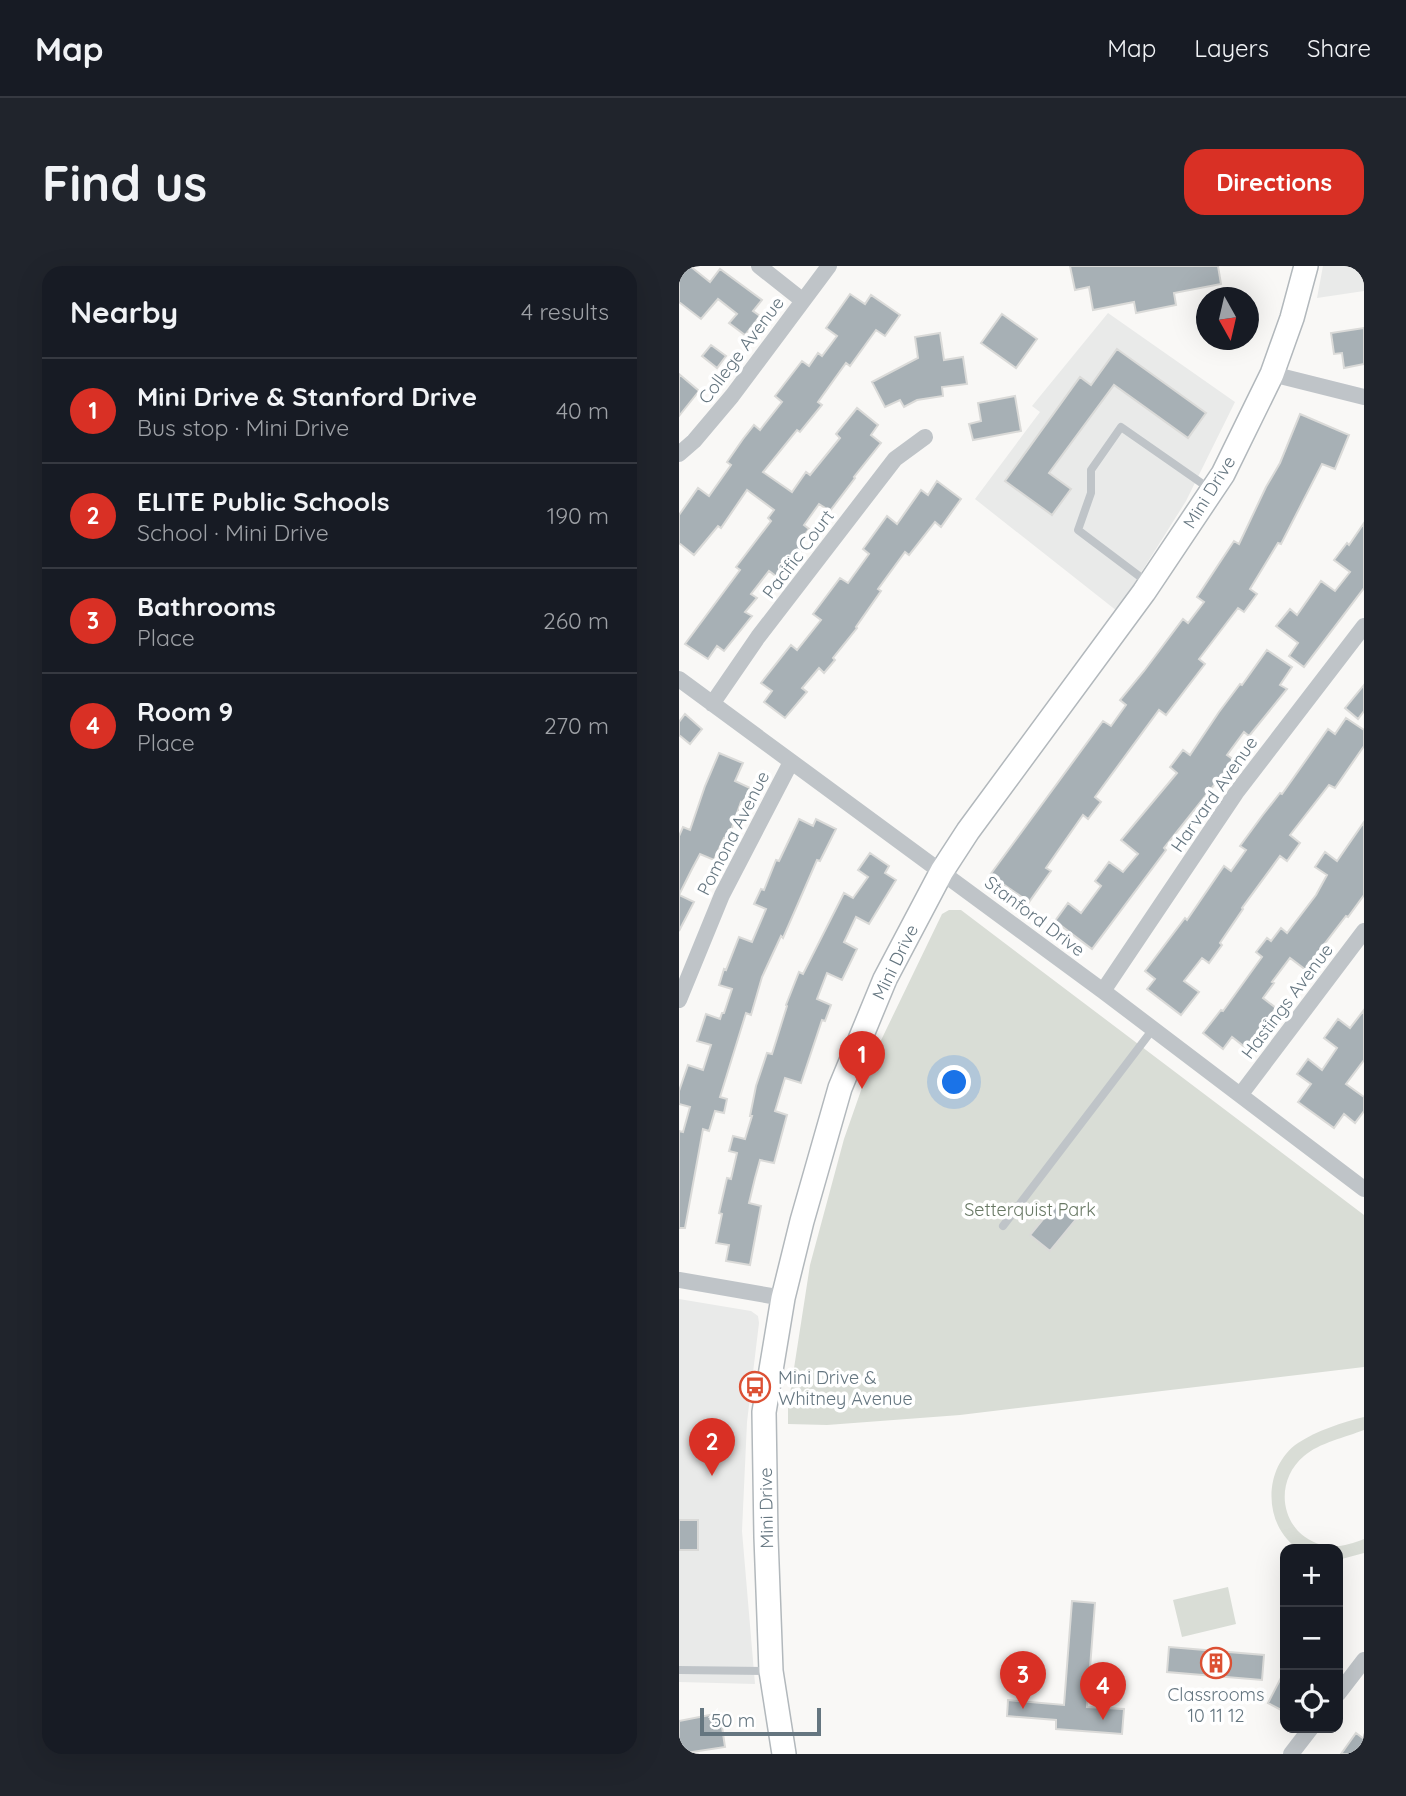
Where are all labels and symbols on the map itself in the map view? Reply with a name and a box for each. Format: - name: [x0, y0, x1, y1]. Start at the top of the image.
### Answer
- north arrow: [1196, 287, 1259, 350]
- street label: College Avenue: [693, 292, 789, 408]
- street label: Mini Drive: [1178, 451, 1240, 533]
- street label: Pacific Court: [757, 505, 839, 603]
- street label: Harvard Avenue: [1166, 732, 1262, 856]
- street label: Pomona Avenue: [692, 767, 774, 899]
- street label: Stanford Drive: [980, 871, 1090, 961]
- street label: Mini Drive: [867, 920, 923, 1004]
- street label: Hastings Avenue: [1236, 939, 1338, 1063]
- pin: 1: [839, 1031, 885, 1089]
- your location: [937, 1065, 971, 1099]
- park label: Setterquist Park: [964, 1198, 1096, 1221]
- place label: Mini Drive & Whitney Avenue: [778, 1366, 913, 1410]
- bus stop icon: Mini Drive & Whitney Avenue: [738, 1370, 772, 1404]
- pin: 2: [689, 1418, 735, 1476]
- street label: Mini Drive: [754, 1467, 778, 1549]
- building icon: Classrooms 10 11 12: [1199, 1646, 1233, 1680]
- pin: 3: [1000, 1651, 1046, 1709]
- pin: 4: [1080, 1662, 1126, 1720]
- place label: Classrooms 10 11 12: [1168, 1683, 1264, 1727]
- scale bar: [700, 1705, 821, 1737]

